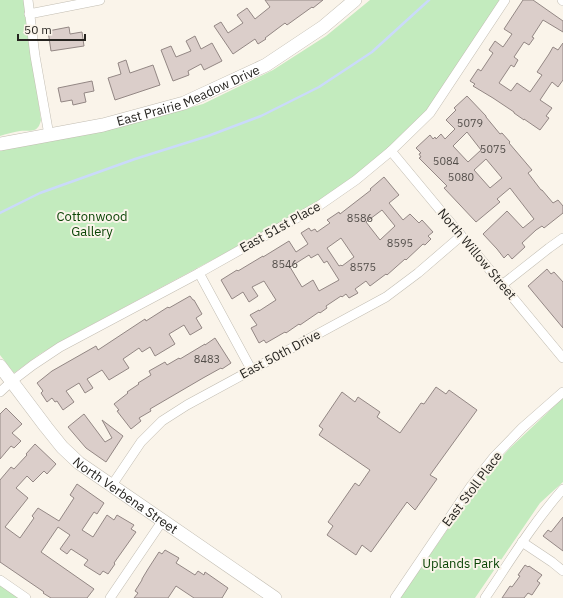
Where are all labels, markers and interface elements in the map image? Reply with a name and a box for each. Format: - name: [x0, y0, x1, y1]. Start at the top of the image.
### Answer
- scale bar: [18, 16, 85, 42]
- text: 50 m: [24, 22, 52, 37]
- street label: East Prairie Meadow Drive: [114, 61, 262, 129]
- house number: 5079: [457, 116, 483, 130]
- house number: 5075: [480, 142, 506, 156]
- house number: 5084: [433, 154, 460, 168]
- house number: 5080: [448, 170, 474, 184]
- street label: East 51st Place: [237, 198, 323, 256]
- street label: North Willow Street: [434, 205, 520, 303]
- park label: Cottonwood Gallery: [57, 208, 127, 240]
- house number: 8586: [347, 211, 373, 225]
- house number: 8595: [387, 236, 413, 250]
- house number: 8546: [272, 257, 298, 271]
- house number: 8575: [350, 260, 376, 274]
- street label: East 50th Drive: [237, 326, 323, 382]
- house number: 8483: [194, 352, 220, 366]
- street label: East Stoll Place: [438, 448, 506, 530]
- street label: North Verbena Street: [69, 453, 181, 537]
- park label: Uplands Park: [422, 555, 500, 572]

